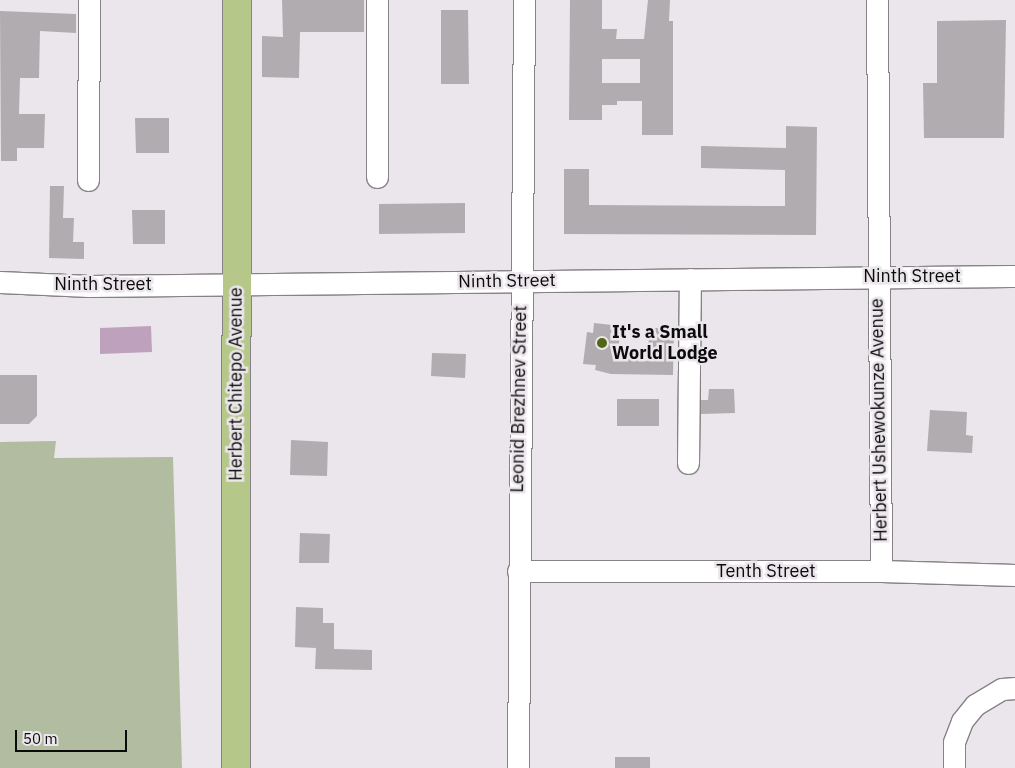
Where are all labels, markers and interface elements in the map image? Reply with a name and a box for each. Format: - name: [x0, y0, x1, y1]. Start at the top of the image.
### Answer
- street label: Ninth Street: [863, 265, 961, 287]
- street label: Ninth Street: [458, 269, 556, 293]
- street label: Ninth Street: [54, 273, 152, 295]
- street label: Herbert Chitepo Avenue: [225, 287, 247, 481]
- street label: Herbert Ushewokunze Avenue: [866, 298, 892, 542]
- street label: Leonid Brezhnev Street: [507, 305, 531, 493]
- place label: It's a Small World Lodge: [612, 322, 718, 364]
- marker: It's a Small World Lodge: [596, 337, 608, 349]
- street label: Tenth Street: [716, 560, 816, 582]
- scale bar: [18, 720, 130, 752]
- text: 50 m: [23, 729, 58, 748]

